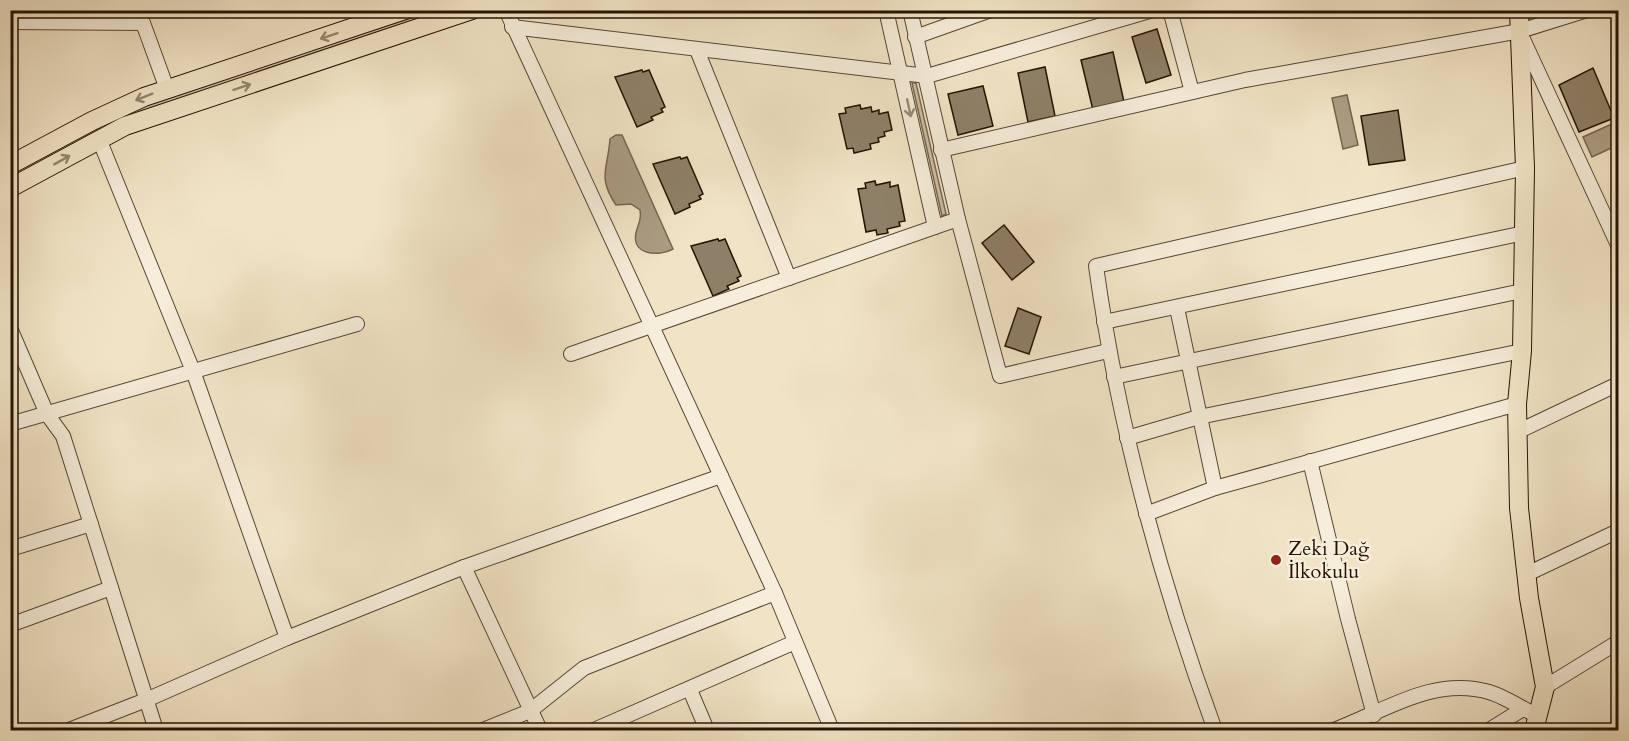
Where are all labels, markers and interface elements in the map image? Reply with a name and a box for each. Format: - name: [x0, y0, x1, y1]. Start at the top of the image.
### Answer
- one-way arrow: [320, 31, 339, 42]
- one-way arrow: [232, 80, 251, 91]
- one-way arrow: [136, 92, 154, 103]
- one-way arrow: [903, 99, 915, 118]
- one-way arrow: [53, 154, 70, 166]
- place label: Zeki Dağ İlkokulu: [1288, 535, 1370, 585]
- marker: Zeki Dağ İlkokulu: [1269, 553, 1283, 567]

